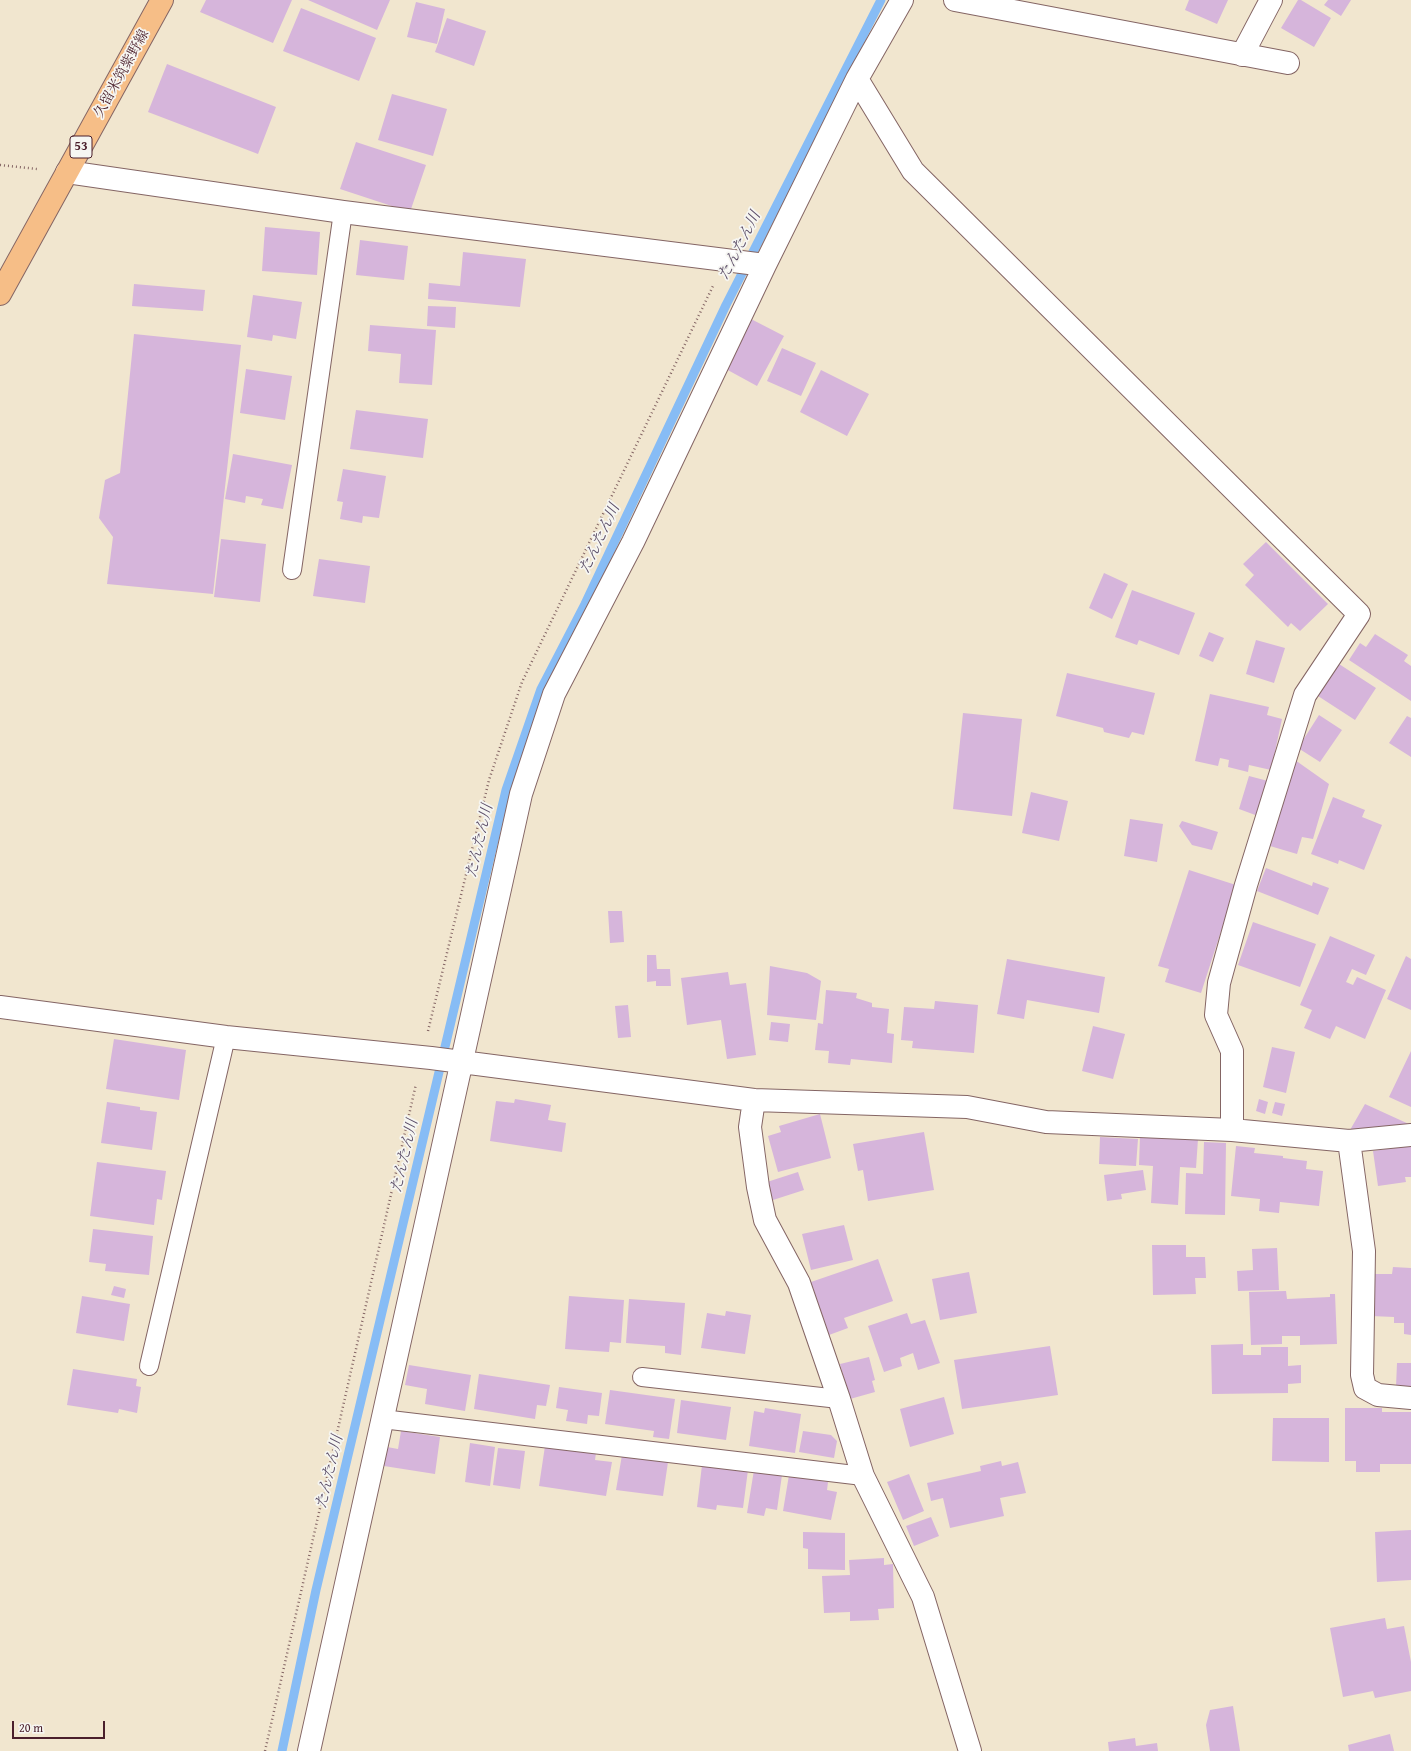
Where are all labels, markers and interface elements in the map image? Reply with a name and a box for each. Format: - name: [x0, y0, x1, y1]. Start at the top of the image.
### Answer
- street label: 久留米筑紫野線: [91, 27, 153, 121]
- road number: 53: [70, 136, 92, 158]
- water label: たんたん川: [715, 209, 765, 283]
- water label: たんたん川: [576, 501, 624, 577]
- water label: たんたん川: [463, 802, 497, 880]
- water label: たんたん川: [388, 1117, 422, 1195]
- water label: たんたん川: [313, 1433, 347, 1511]
- scale bar: [14, 1713, 107, 1739]
- text: 20 m: [19, 1719, 43, 1736]

